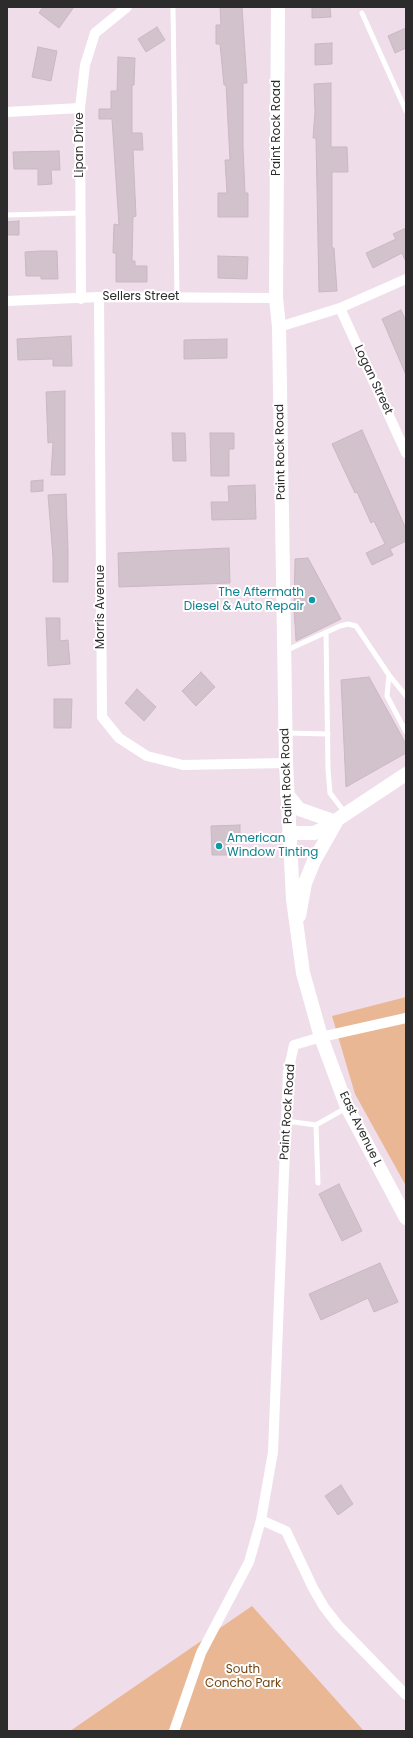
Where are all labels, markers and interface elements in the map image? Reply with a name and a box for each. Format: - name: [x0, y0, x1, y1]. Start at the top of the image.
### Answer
- street label: Paint Rock Road: [270, 80, 284, 176]
- street label: Lipan Drive: [73, 112, 87, 178]
- street label: Sellers Street: [103, 290, 179, 304]
- street label: Logan Street: [351, 343, 395, 417]
- street label: Paint Rock Road: [273, 404, 289, 500]
- street label: Morris Avenue: [94, 565, 108, 649]
- place label: The Aftermath Diesel & Auto Repair: [184, 586, 304, 614]
- marker: The Aftermath Diesel & Auto Repair: [307, 595, 317, 605]
- street label: Paint Rock Road: [278, 728, 296, 824]
- place label: American Window Tinting: [227, 832, 318, 860]
- marker: American Window Tinting: [214, 841, 224, 851]
- street label: Paint Rock Road: [277, 1064, 299, 1160]
- street label: East Avenue L: [336, 1089, 384, 1169]
- park label: South Concho Park: [205, 1663, 281, 1691]

